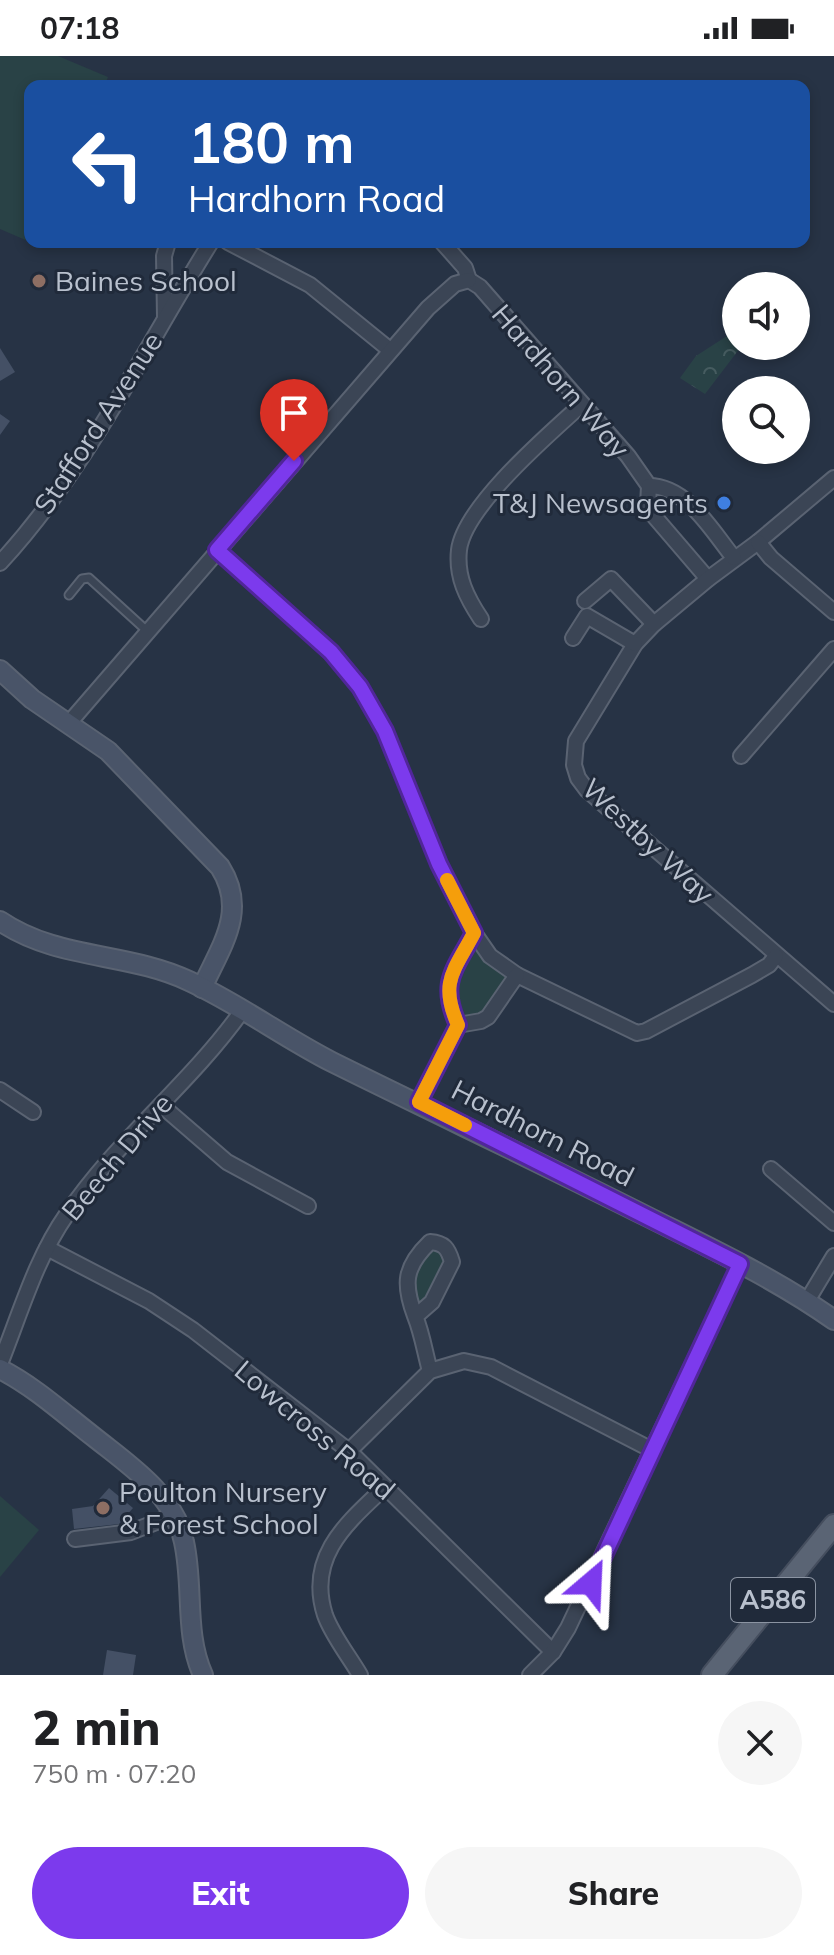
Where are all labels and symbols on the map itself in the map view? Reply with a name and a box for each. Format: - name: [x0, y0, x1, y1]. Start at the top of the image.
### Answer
- place label: Baines School: [55, 263, 237, 298]
- marker: Baines School: [30, 272, 48, 290]
- street label: Hardhorn Way: [485, 297, 638, 465]
- street label: Stafford Avenue: [26, 325, 169, 520]
- pin: [260, 379, 328, 461]
- place label: T&J Newsagents: [493, 485, 708, 520]
- marker: T&J Newsagents: [715, 494, 733, 512]
- street label: Westby Way: [575, 771, 722, 911]
- street label: Hardhorn Road: [446, 1072, 640, 1194]
- street label: Beech Drive: [53, 1086, 180, 1227]
- street label: Lowcross Road: [228, 1352, 403, 1507]
- place label: Poulton Nursery & Forest School: [119, 1474, 327, 1541]
- marker: Poulton Nursery & Forest School: [94, 1499, 112, 1517]
- position arrow: [549, 1541, 633, 1625]
- road number: A586: [731, 1578, 815, 1622]

